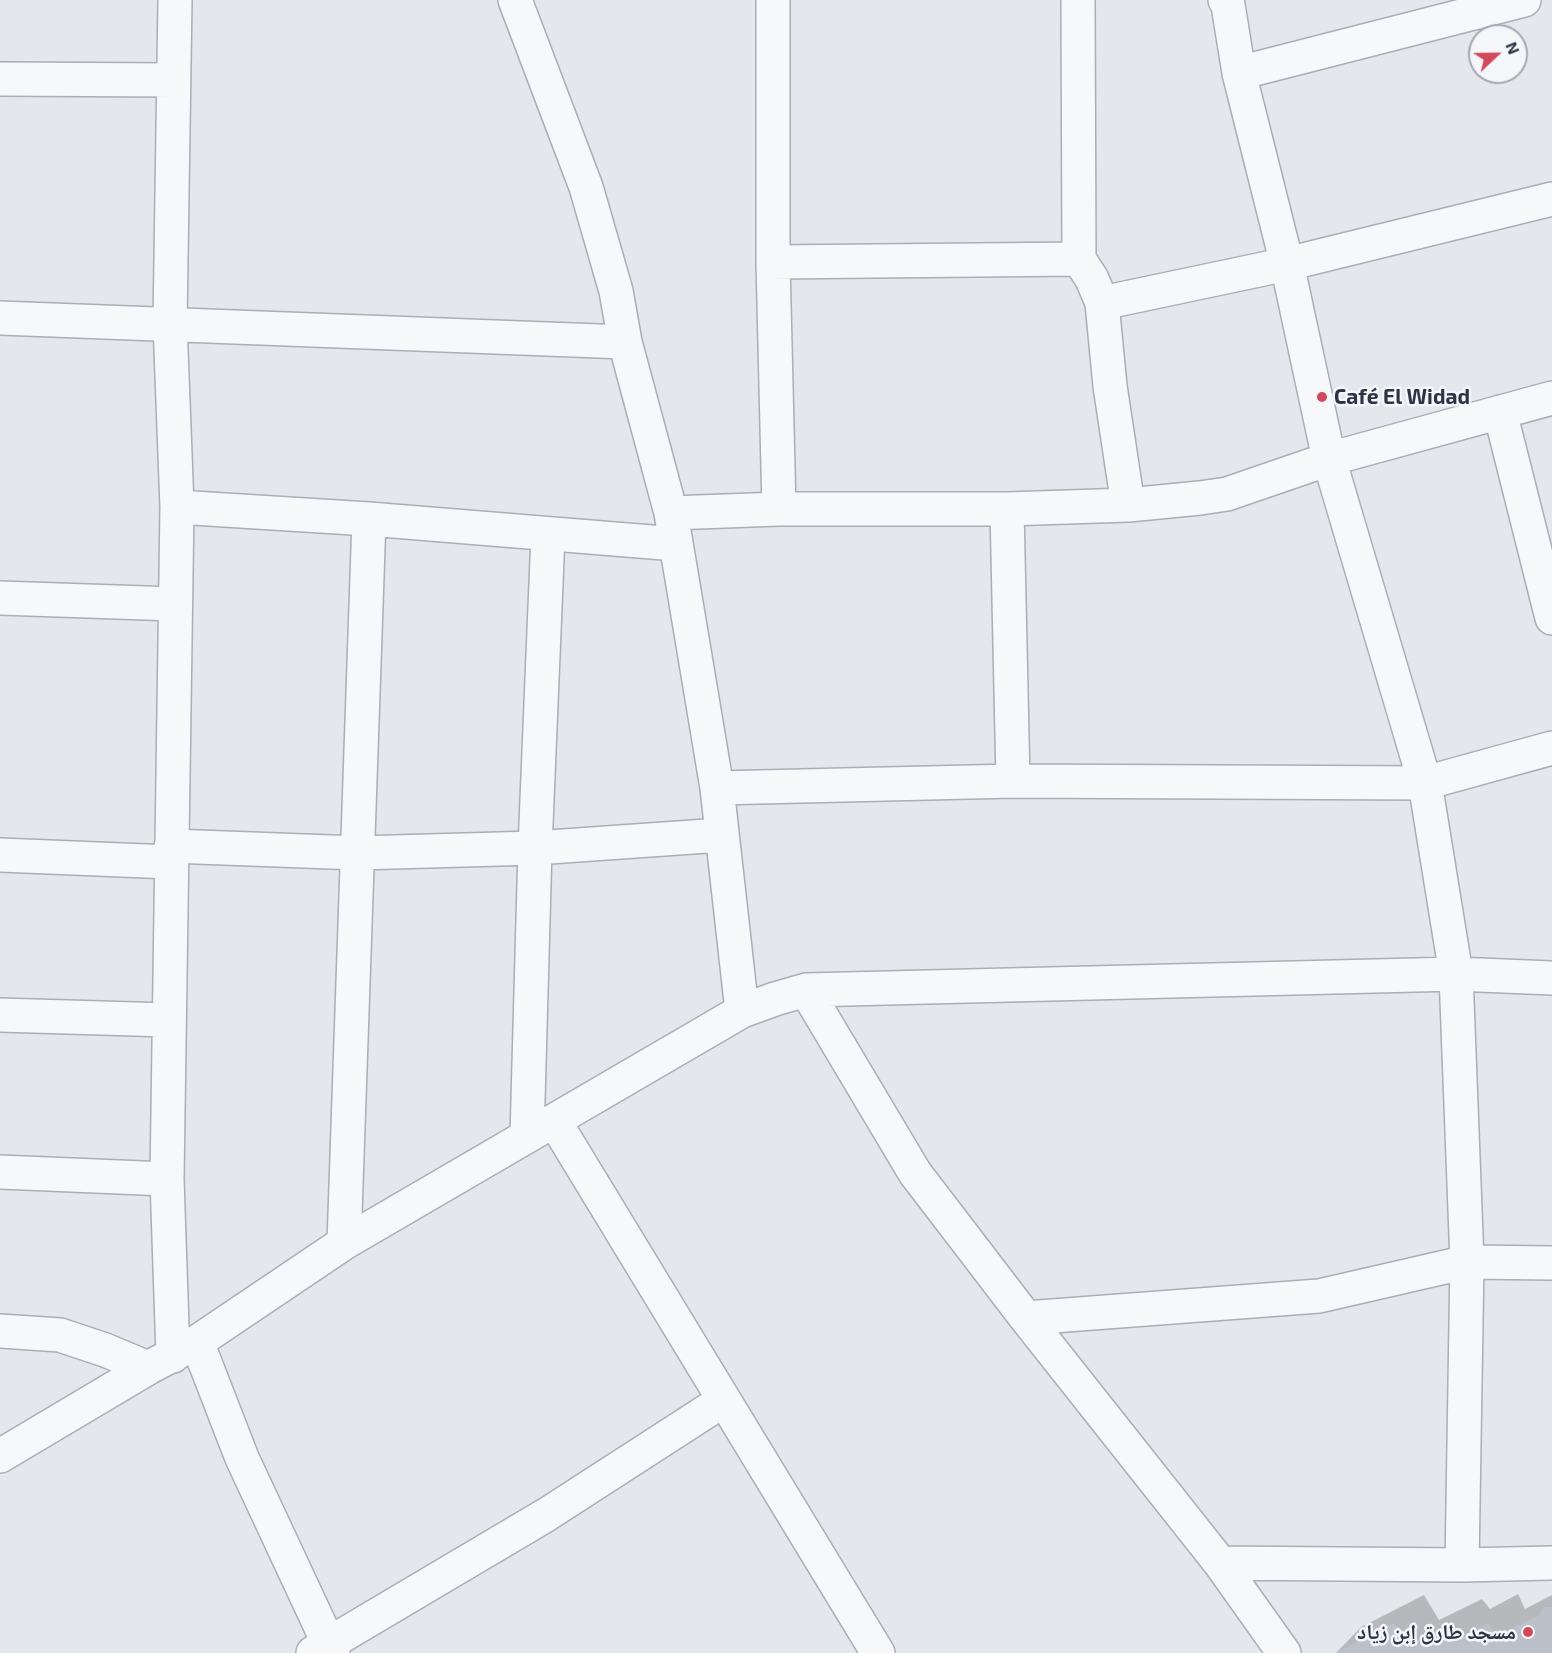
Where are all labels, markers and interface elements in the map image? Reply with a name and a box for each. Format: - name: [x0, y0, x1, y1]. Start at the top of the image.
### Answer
- north arrow: [1468, 24, 1528, 84]
- text: N: [1502, 39, 1524, 57]
- place label: Café El Widad: [1334, 384, 1470, 410]
- marker: Café El Widad: [1315, 390, 1329, 404]
- place label: مسجد طارق إبن زياد: [1357, 1619, 1516, 1645]
- marker: مسجد طارق إبن زياد: [1521, 1625, 1535, 1639]

